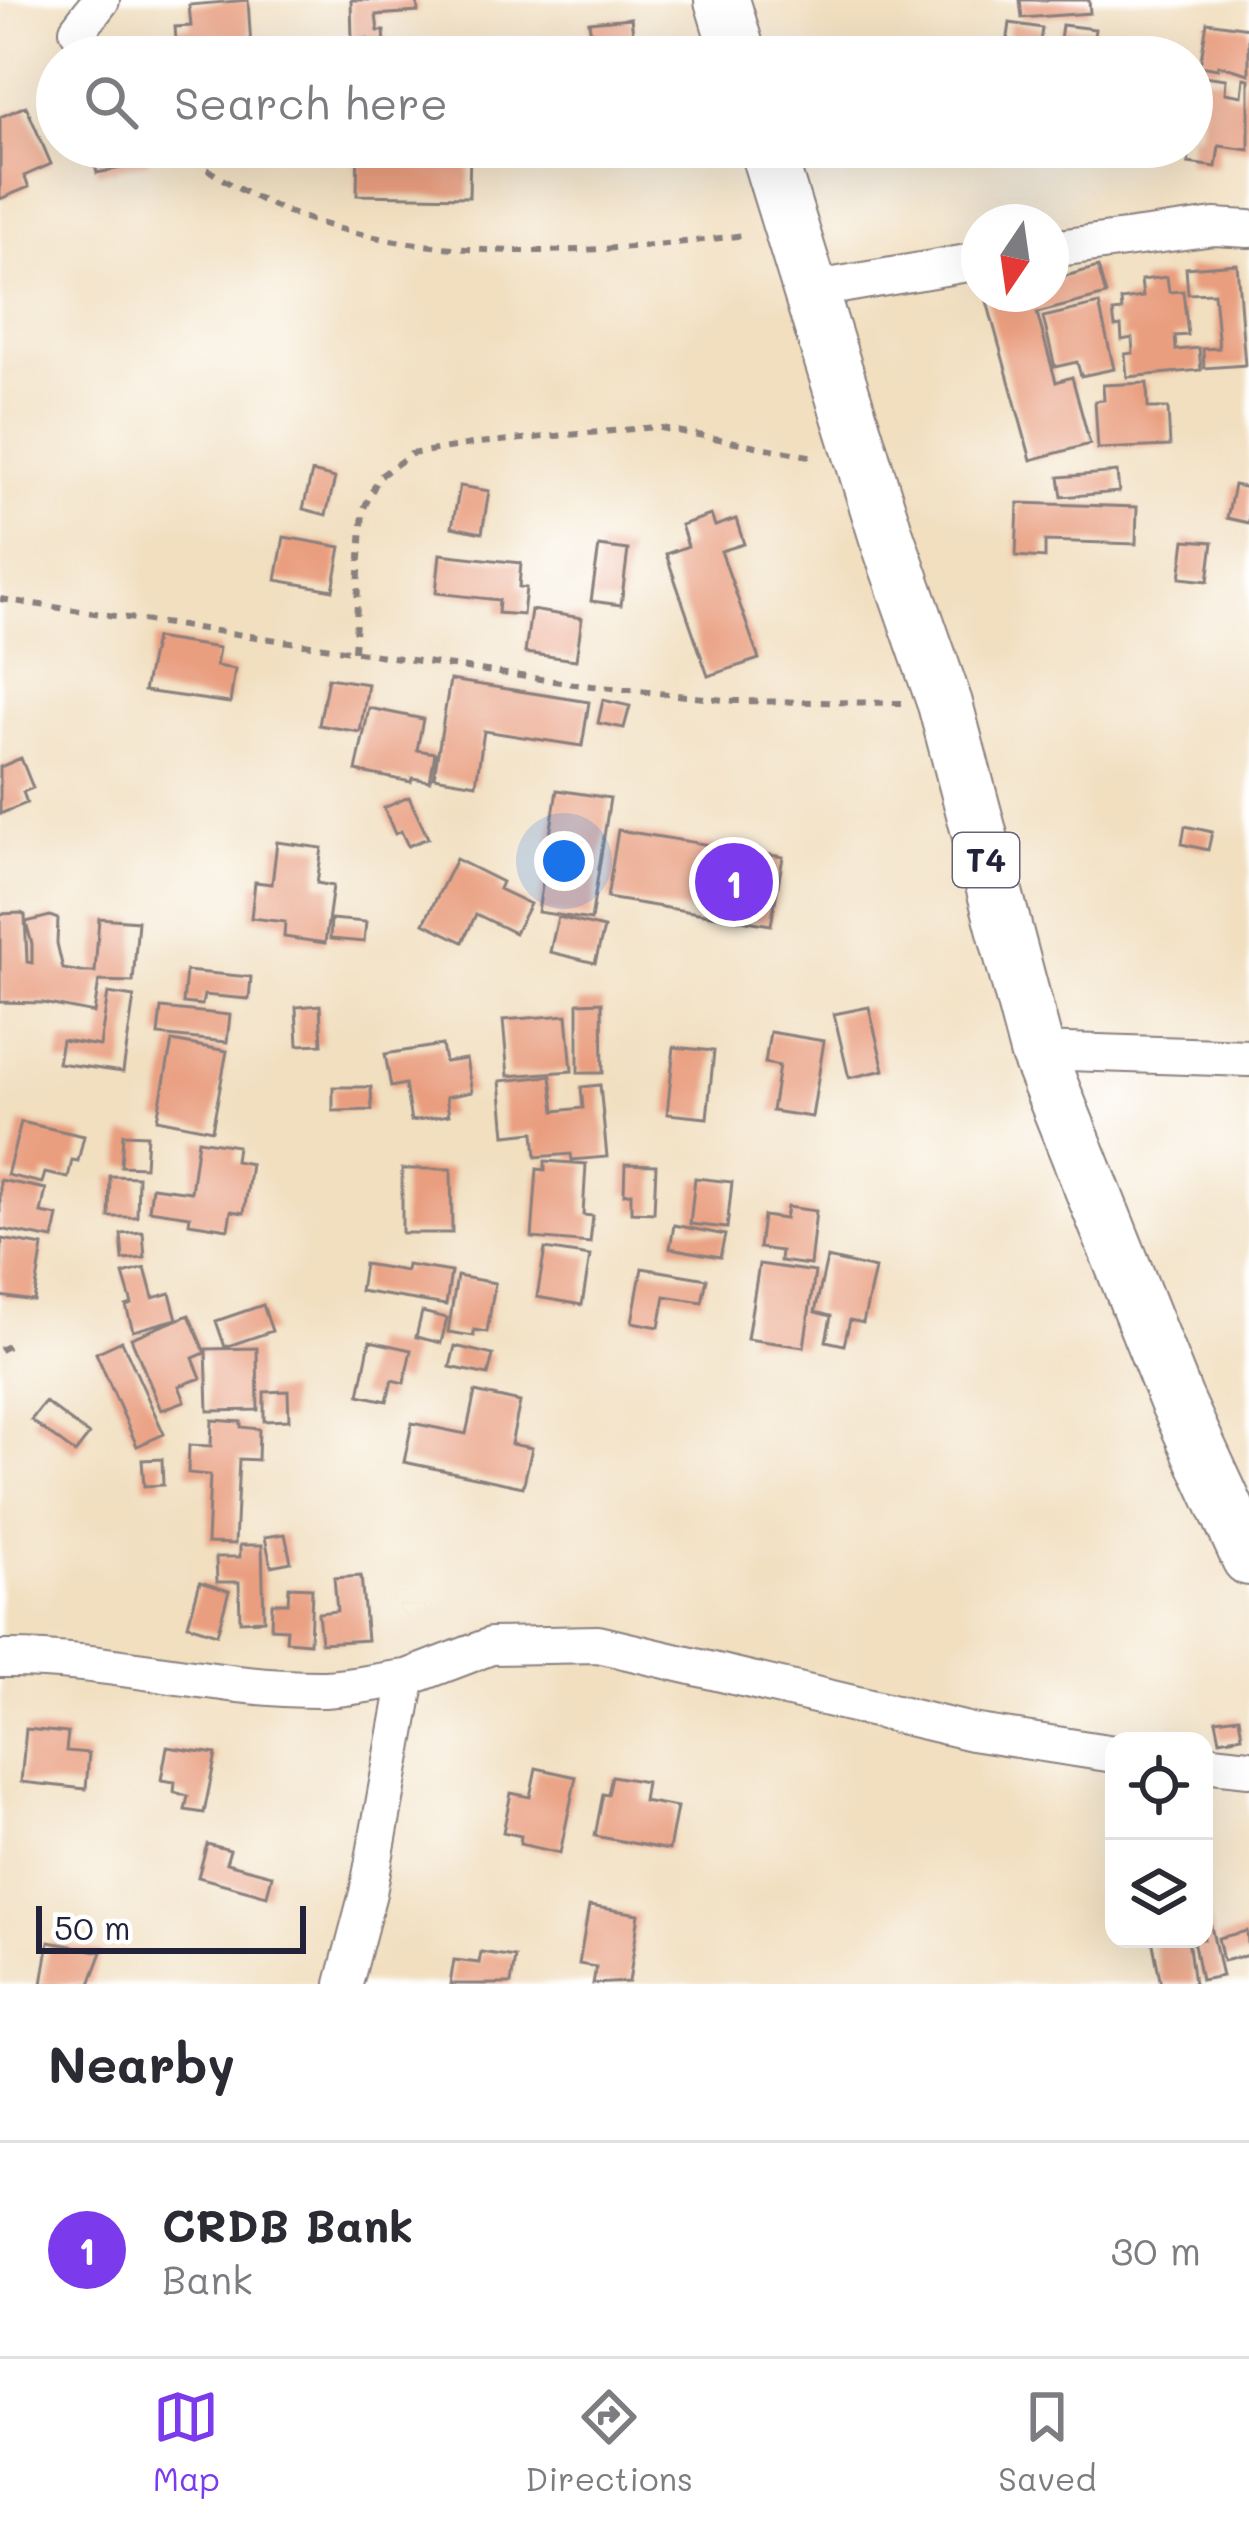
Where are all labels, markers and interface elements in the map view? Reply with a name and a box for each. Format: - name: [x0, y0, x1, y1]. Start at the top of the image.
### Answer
- search box: [36, 36, 1213, 168]
- icon: search: [78, 69, 144, 135]
- text: Search here: [174, 73, 448, 131]
- north arrow: [961, 204, 1069, 312]
- your location: [534, 831, 594, 891]
- road number: T4: [953, 833, 1019, 887]
- pin: 1: [695, 837, 773, 927]
- map controls: [1105, 1732, 1213, 1948]
- button: locate: [1105, 1732, 1213, 1840]
- button: layers: [1105, 1840, 1213, 1948]
- scale bar: [36, 1900, 306, 1953]
- text: 50 m: [54, 1905, 130, 1948]
- text: Nearby: [48, 2029, 235, 2096]
- text: CRDB Bank: [162, 2195, 413, 2253]
- text: 1: [78, 2224, 96, 2275]
- text: 30 m: [1111, 2224, 1201, 2275]
- text: Bank: [162, 2253, 253, 2304]
- tab: Map: [153, 2384, 220, 2499]
- tab: Directions: [525, 2384, 693, 2499]
- tab: Saved: [998, 2384, 1096, 2499]

